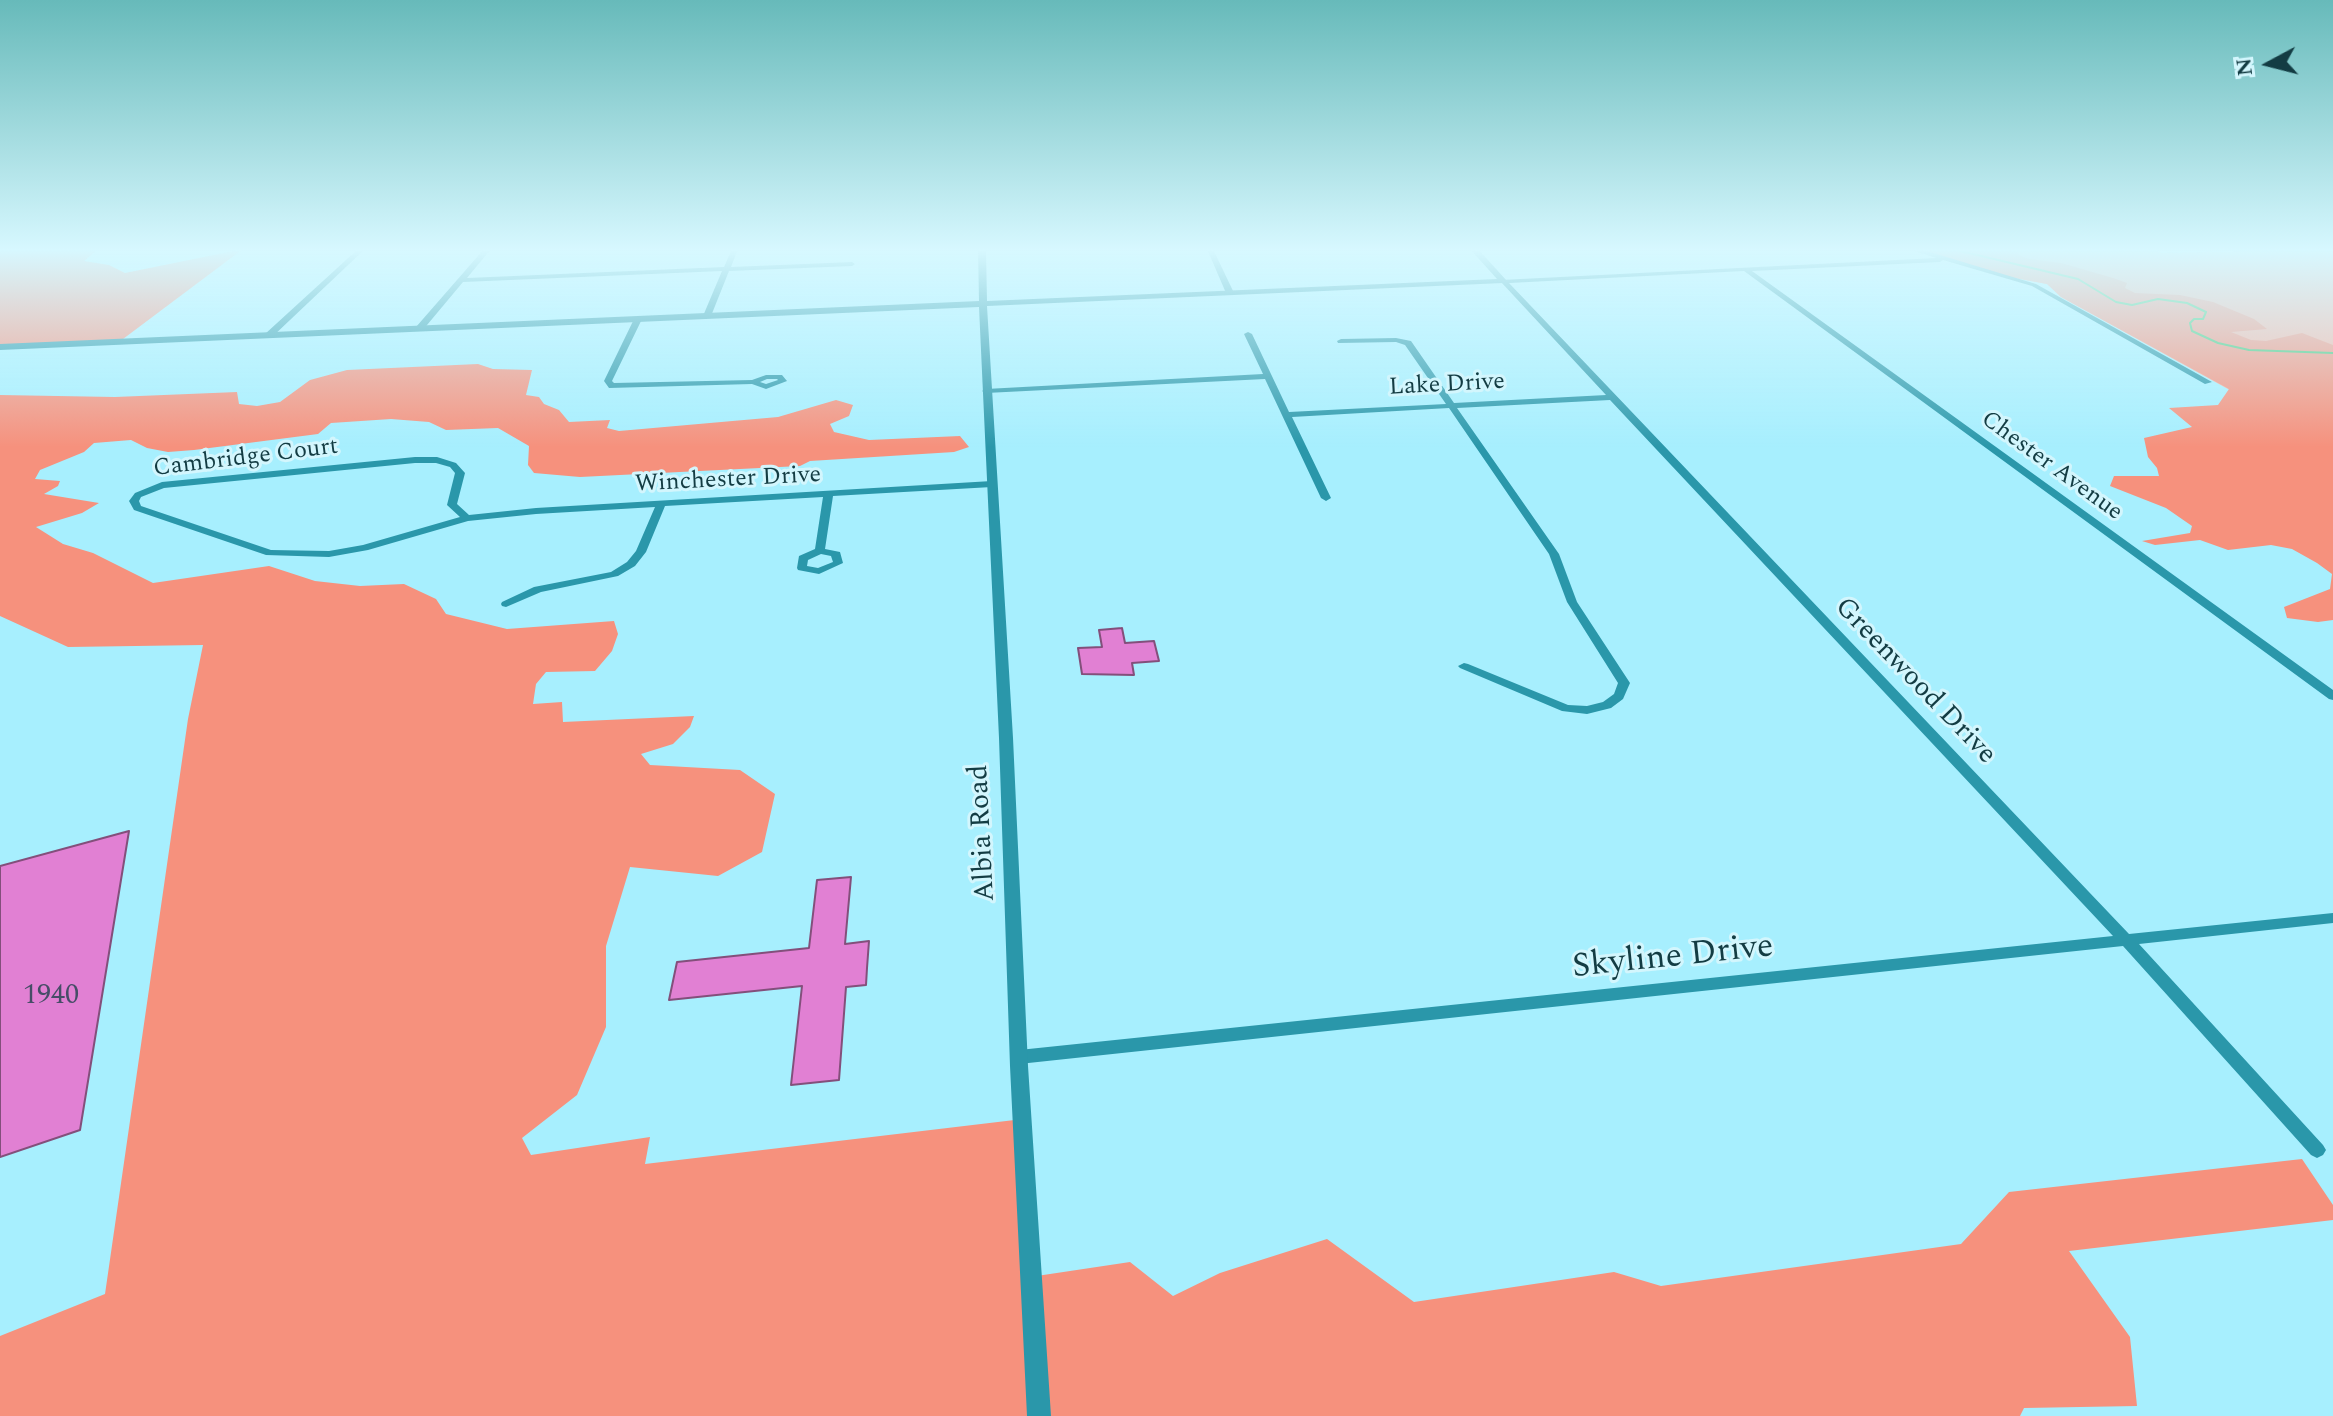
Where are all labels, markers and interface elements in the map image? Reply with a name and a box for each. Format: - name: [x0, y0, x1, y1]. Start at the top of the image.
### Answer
- north arrow: [2229, 24, 2309, 104]
- text: N: [2227, 56, 2262, 78]
- street label: Lake Drive: [1388, 369, 1506, 403]
- street label: Chester Avenue: [1975, 406, 2127, 528]
- street label: Cambridge Court: [152, 433, 340, 485]
- street label: Winchester Drive: [634, 462, 822, 500]
- street label: Greenwood Drive: [1826, 592, 2002, 772]
- street label: Albia Road: [964, 764, 1004, 902]
- street label: Skyline Drive: [1570, 928, 1776, 990]
- house number: 1940: [23, 981, 79, 1015]

